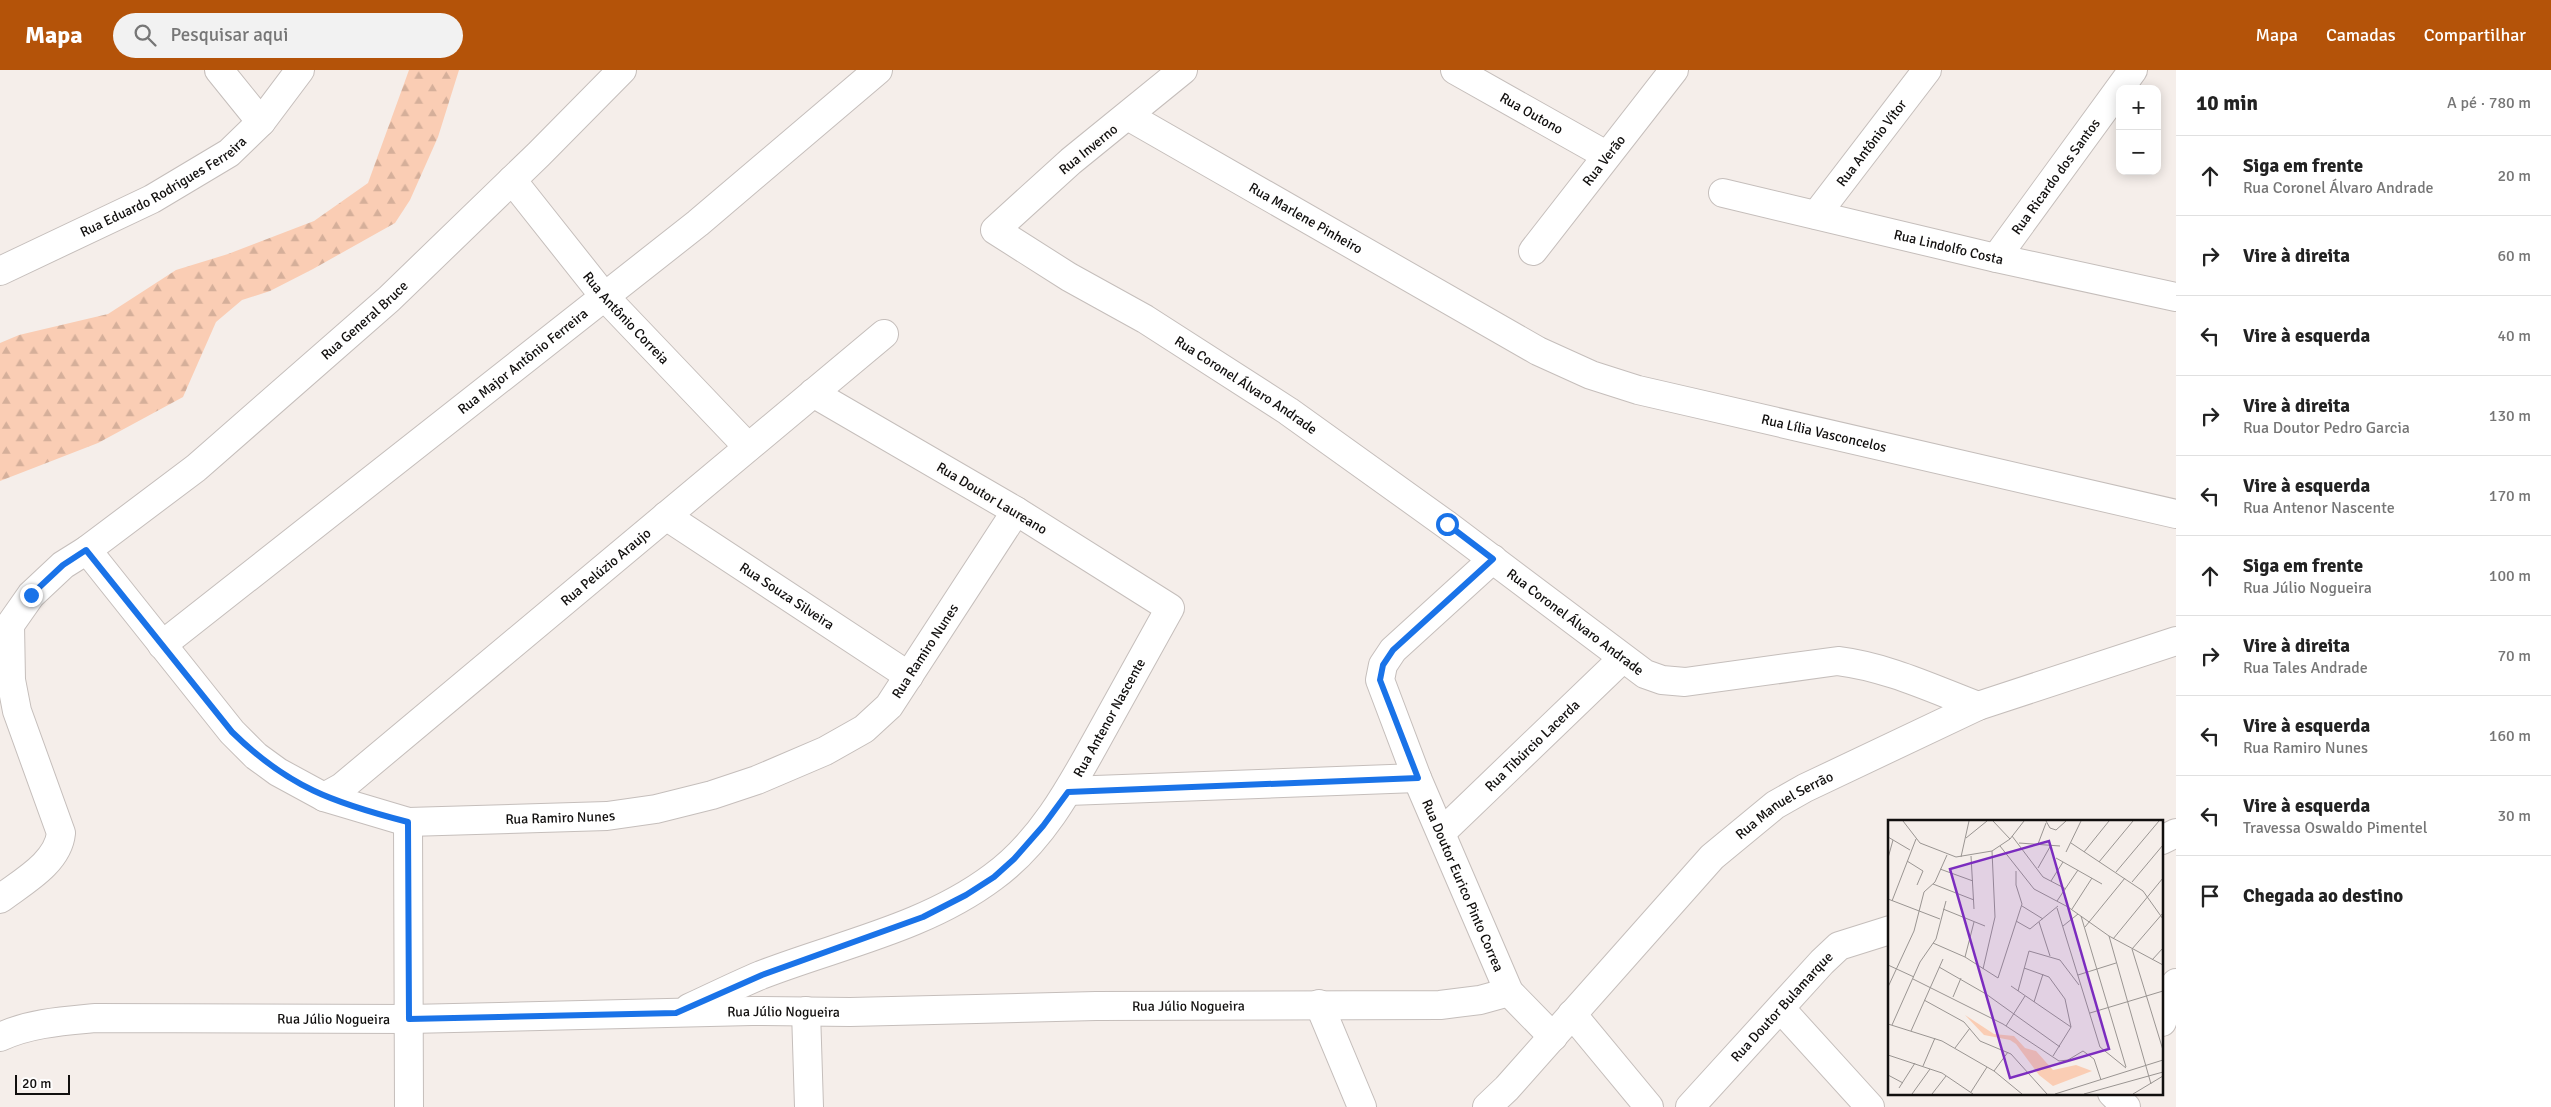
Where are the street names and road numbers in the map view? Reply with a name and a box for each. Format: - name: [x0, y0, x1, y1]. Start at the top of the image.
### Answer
- street label: Rua Outono: [1497, 89, 1566, 138]
- street label: Rua Antônio Vítor: [1833, 95, 1911, 190]
- street label: Rua Ricardo dos Santos: [2008, 115, 2104, 238]
- street label: Rua Inverno: [1055, 121, 1121, 178]
- street label: Rua Verão: [1579, 132, 1629, 189]
- street label: Rua Eduardo Rodrigues Ferreira: [77, 133, 250, 241]
- street label: Rua Marlene Pinheiro: [1246, 179, 1365, 258]
- street label: Rua Lindolfo Costa: [1892, 226, 2005, 268]
- street label: Rua Antônio Correia: [579, 268, 672, 368]
- street label: Rua General Bruce: [318, 277, 412, 364]
- street label: Rua Major Antônio Ferreira: [454, 305, 591, 418]
- street label: Rua Coronel Álvaro Andrade: [1171, 332, 1320, 438]
- street label: Rua Lília Vasconcelos: [1760, 411, 1888, 456]
- street label: Rua Doutor Laureano: [933, 459, 1050, 538]
- street label: Rua Pelúzio Araujo: [557, 525, 654, 610]
- street label: Rua Souza Silveira: [736, 559, 837, 633]
- street label: Rua Coronel Álvaro Andrade: [1503, 565, 1647, 679]
- street label: Rua Ramiro Nunes: [888, 601, 962, 702]
- street label: Rua Antenor Nascente: [1070, 656, 1149, 780]
- street label: Rua Tibúrcio Lacerda: [1482, 696, 1583, 795]
- street label: Rua Manuel Serrão: [1732, 768, 1836, 843]
- street label: Rua Doutor Eurico Pinto Correa: [1418, 797, 1507, 974]
- street label: Rua Ramiro Nunes: [505, 807, 616, 828]
- street label: Rua Doutor Bulamarque: [1727, 948, 1837, 1065]
- street label: Rua Júlio Nogueira: [1132, 998, 1245, 1015]
- street label: Rua Júlio Nogueira: [727, 1003, 840, 1021]
- street label: Rua Júlio Nogueira: [277, 1011, 390, 1028]

